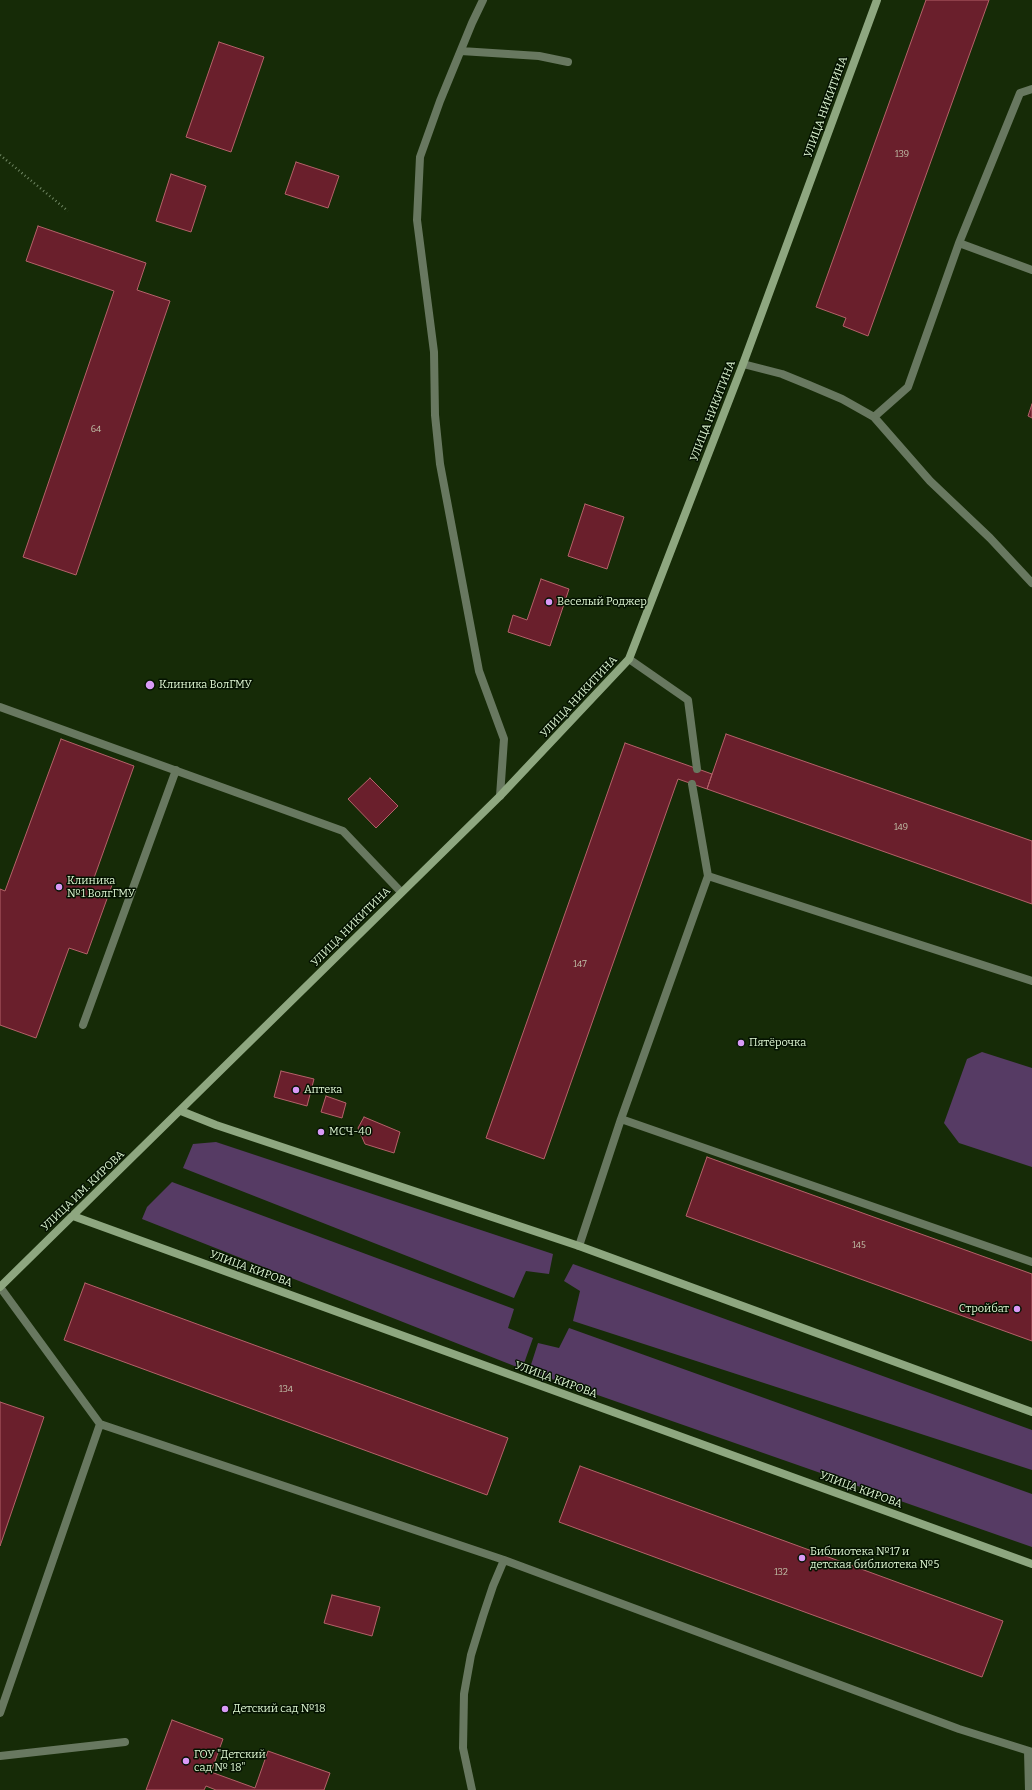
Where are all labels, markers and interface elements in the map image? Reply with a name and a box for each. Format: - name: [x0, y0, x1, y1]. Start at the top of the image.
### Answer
- street label: УЛИЦА НИКИТИНА: [802, 55, 850, 159]
- house number: 139: [895, 149, 909, 159]
- street label: УЛИЦА НИКИТИНА: [688, 359, 738, 463]
- house number: 64: [91, 424, 101, 434]
- place label: Веселый Роджер: [557, 595, 647, 609]
- marker: Веселый Роджер: [544, 597, 554, 607]
- street label: УЛИЦА НИКИТИНА: [538, 653, 620, 741]
- place label: Клиника ВолГМУ: [159, 678, 252, 692]
- marker: Клиника ВолГМУ: [144, 679, 156, 691]
- house number: 149: [894, 822, 908, 832]
- place label: Клиника №1 ВолгГМУ: [67, 874, 135, 900]
- marker: Клиника №1 ВолгГМУ: [54, 882, 64, 892]
- street label: УЛИЦА НИКИТИНА: [309, 885, 393, 969]
- house number: 147: [573, 959, 587, 969]
- place label: Пятёрочка: [749, 1036, 806, 1050]
- marker: Пятёрочка: [736, 1038, 746, 1048]
- place label: Аптека: [304, 1083, 342, 1097]
- marker: Аптека: [291, 1085, 301, 1095]
- place label: МСЧ-40: [329, 1125, 372, 1139]
- marker: МСЧ-40: [316, 1127, 326, 1137]
- street label: УЛИЦА ИМ. КИРОВА: [39, 1148, 127, 1234]
- house number: 145: [852, 1240, 866, 1250]
- street label: УЛИЦА КИРОВА: [208, 1248, 294, 1290]
- place label: Стройбат: [959, 1302, 1009, 1316]
- marker: Стройбат: [1012, 1304, 1022, 1314]
- street label: УЛИЦА КИРОВА: [513, 1359, 599, 1401]
- house number: 134: [279, 1384, 293, 1394]
- street label: УЛИЦА КИРОВА: [818, 1469, 904, 1511]
- place label: Библиотека №17 и детская библиотека №5: [810, 1545, 939, 1571]
- marker: Библиотека №17 и детская библиотека №5: [797, 1553, 807, 1563]
- house number: 132: [774, 1567, 788, 1577]
- place label: Детский сад №18: [233, 1702, 326, 1716]
- marker: Детский сад №18: [220, 1704, 230, 1714]
- place label: ГОУ "Детский сад № 18": [194, 1748, 266, 1774]
- marker: ГОУ "Детский сад № 18": [181, 1756, 191, 1766]

